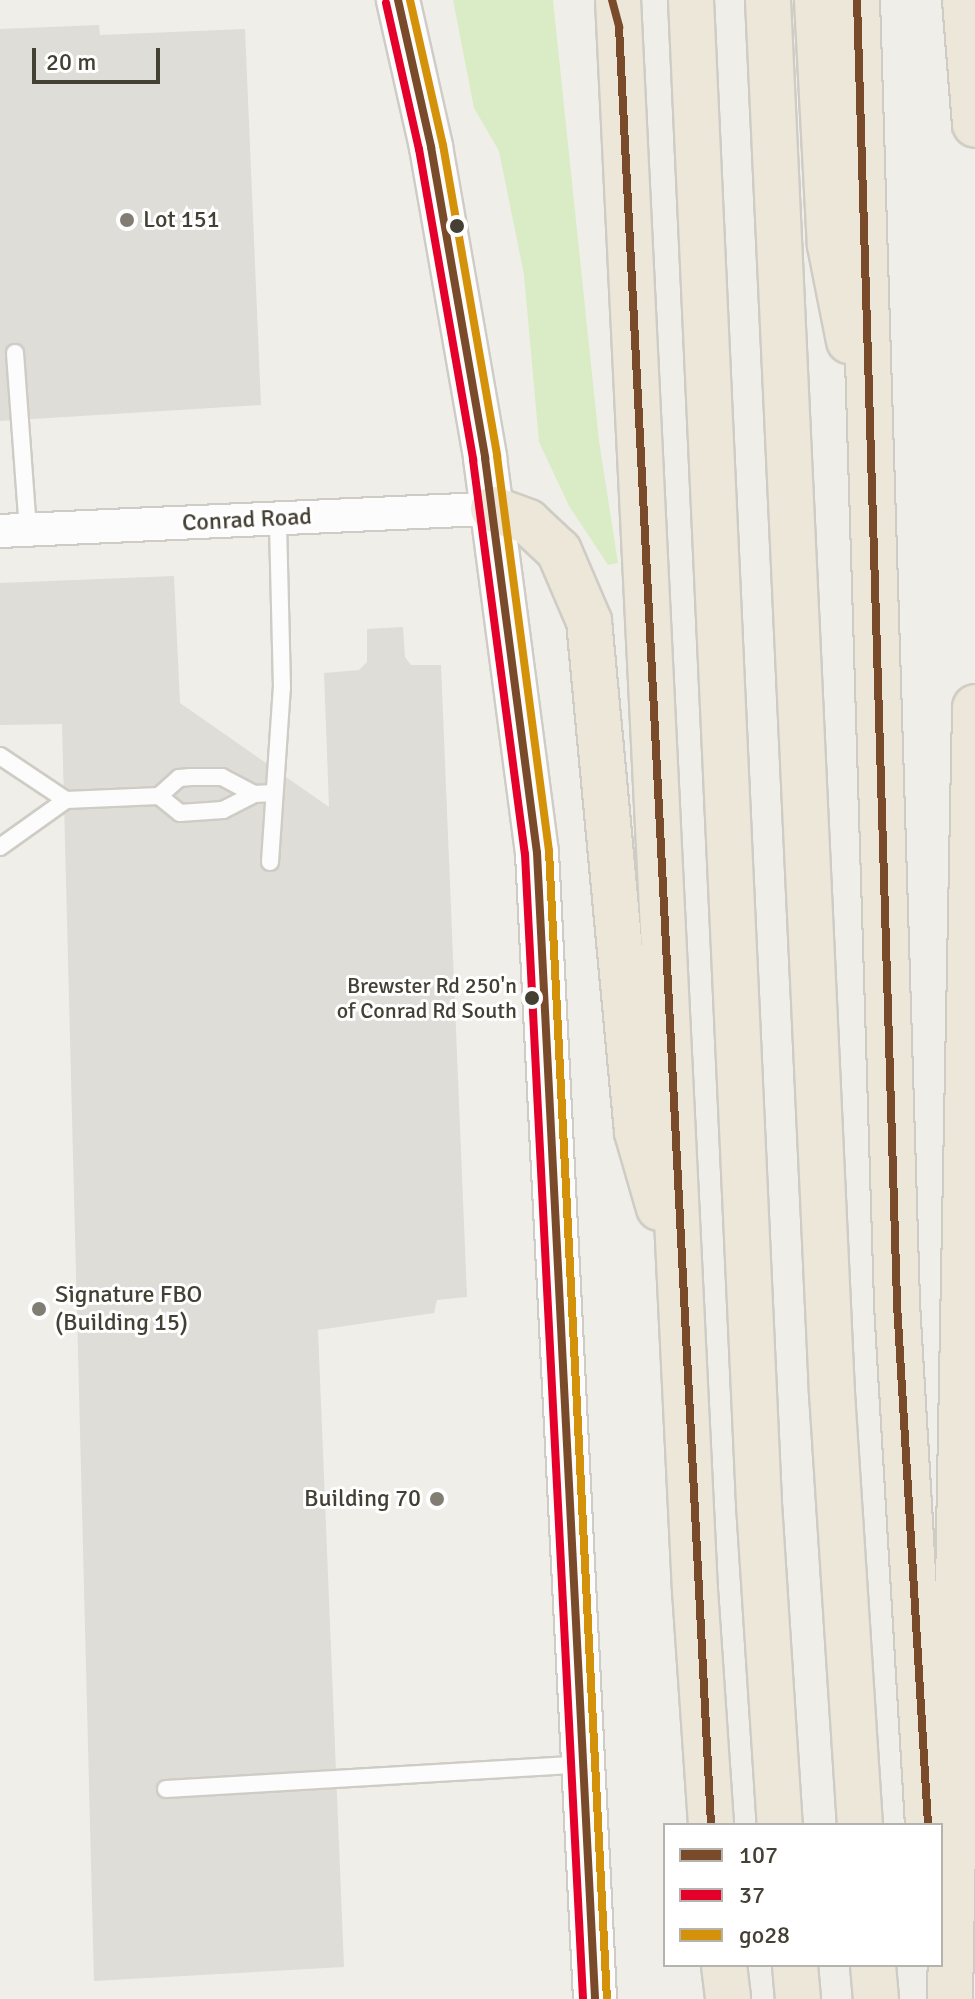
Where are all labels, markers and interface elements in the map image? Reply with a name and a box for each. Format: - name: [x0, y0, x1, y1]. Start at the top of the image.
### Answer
- scale bar: [36, 32, 164, 82]
- text: 20 m: [46, 47, 96, 77]
- place label: Lot 151: [143, 206, 220, 234]
- marker: Lot 151: [118, 211, 136, 229]
- unlabelled marker: [449, 218, 465, 234]
- street label: Conrad Road: [181, 502, 313, 538]
- place label: Brewster Rd 250'n of Conrad Rd South: [337, 972, 517, 1024]
- marker: Brewster Rd 250'n of Conrad Rd South: [524, 990, 540, 1006]
- place label: Signature FBO (Building 15): [55, 1281, 202, 1337]
- marker: Signature FBO (Building 15): [30, 1300, 48, 1318]
- place label: Building 70: [304, 1485, 421, 1513]
- marker: Building 70: [428, 1490, 446, 1508]
- legend: [663, 1823, 943, 1967]
- text: 107: [739, 1840, 778, 1870]
- text: 37: [739, 1880, 765, 1910]
- text: go28: [739, 1920, 790, 1950]

